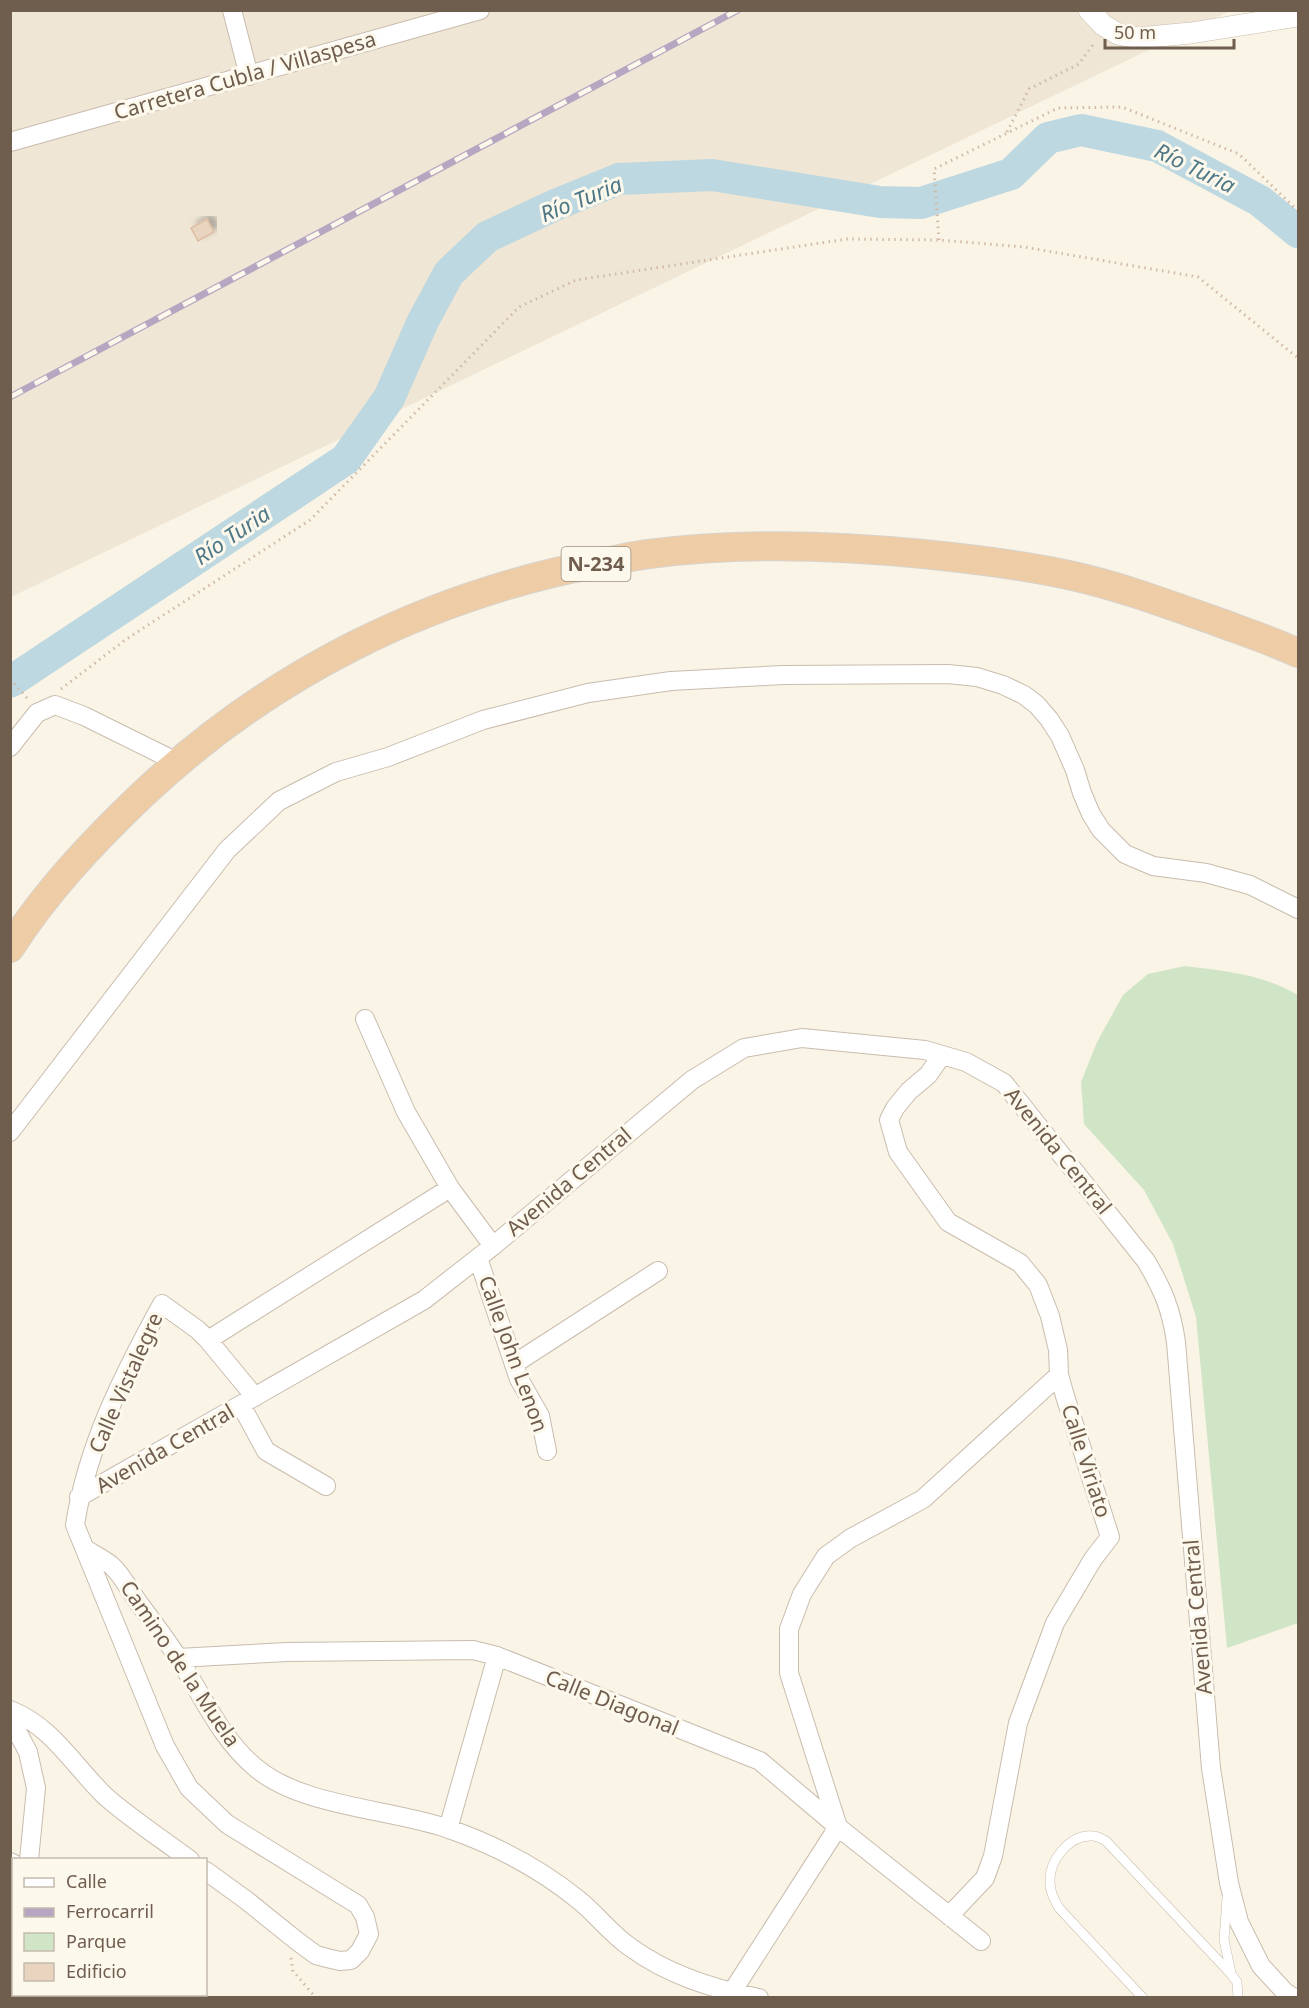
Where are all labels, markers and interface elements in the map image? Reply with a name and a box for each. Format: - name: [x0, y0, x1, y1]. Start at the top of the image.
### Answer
- scale bar: [1105, 12, 1234, 50]
- text: 50 m: [1114, 20, 1156, 44]
- street label: Carretera Cubla / Villaspesa: [111, 24, 379, 126]
- water label: Río Turia: [1150, 135, 1241, 200]
- water label: Río Turia: [535, 168, 627, 228]
- water label: Río Turia: [187, 497, 276, 571]
- road number: N-234: [562, 547, 630, 581]
- street label: Avenida Central: [999, 1081, 1119, 1220]
- street label: Avenida Central: [500, 1120, 637, 1242]
- street label: Calle John Lenon: [473, 1272, 555, 1436]
- street label: Calle Vistalegre: [82, 1308, 169, 1457]
- street label: Avenida Central: [90, 1397, 239, 1499]
- street label: Calle Viriato: [1056, 1401, 1118, 1521]
- street label: Avenida Central: [1176, 1538, 1218, 1696]
- street label: Camino de la Muela: [115, 1575, 247, 1752]
- street label: Calle Diagonal: [542, 1663, 683, 1742]
- legend: [12, 1858, 207, 1996]
- text: Calle: [66, 1869, 107, 1893]
- text: Ferrocarril: [66, 1899, 154, 1923]
- text: Parque: [66, 1929, 126, 1953]
- text: Edificio: [66, 1959, 127, 1983]

